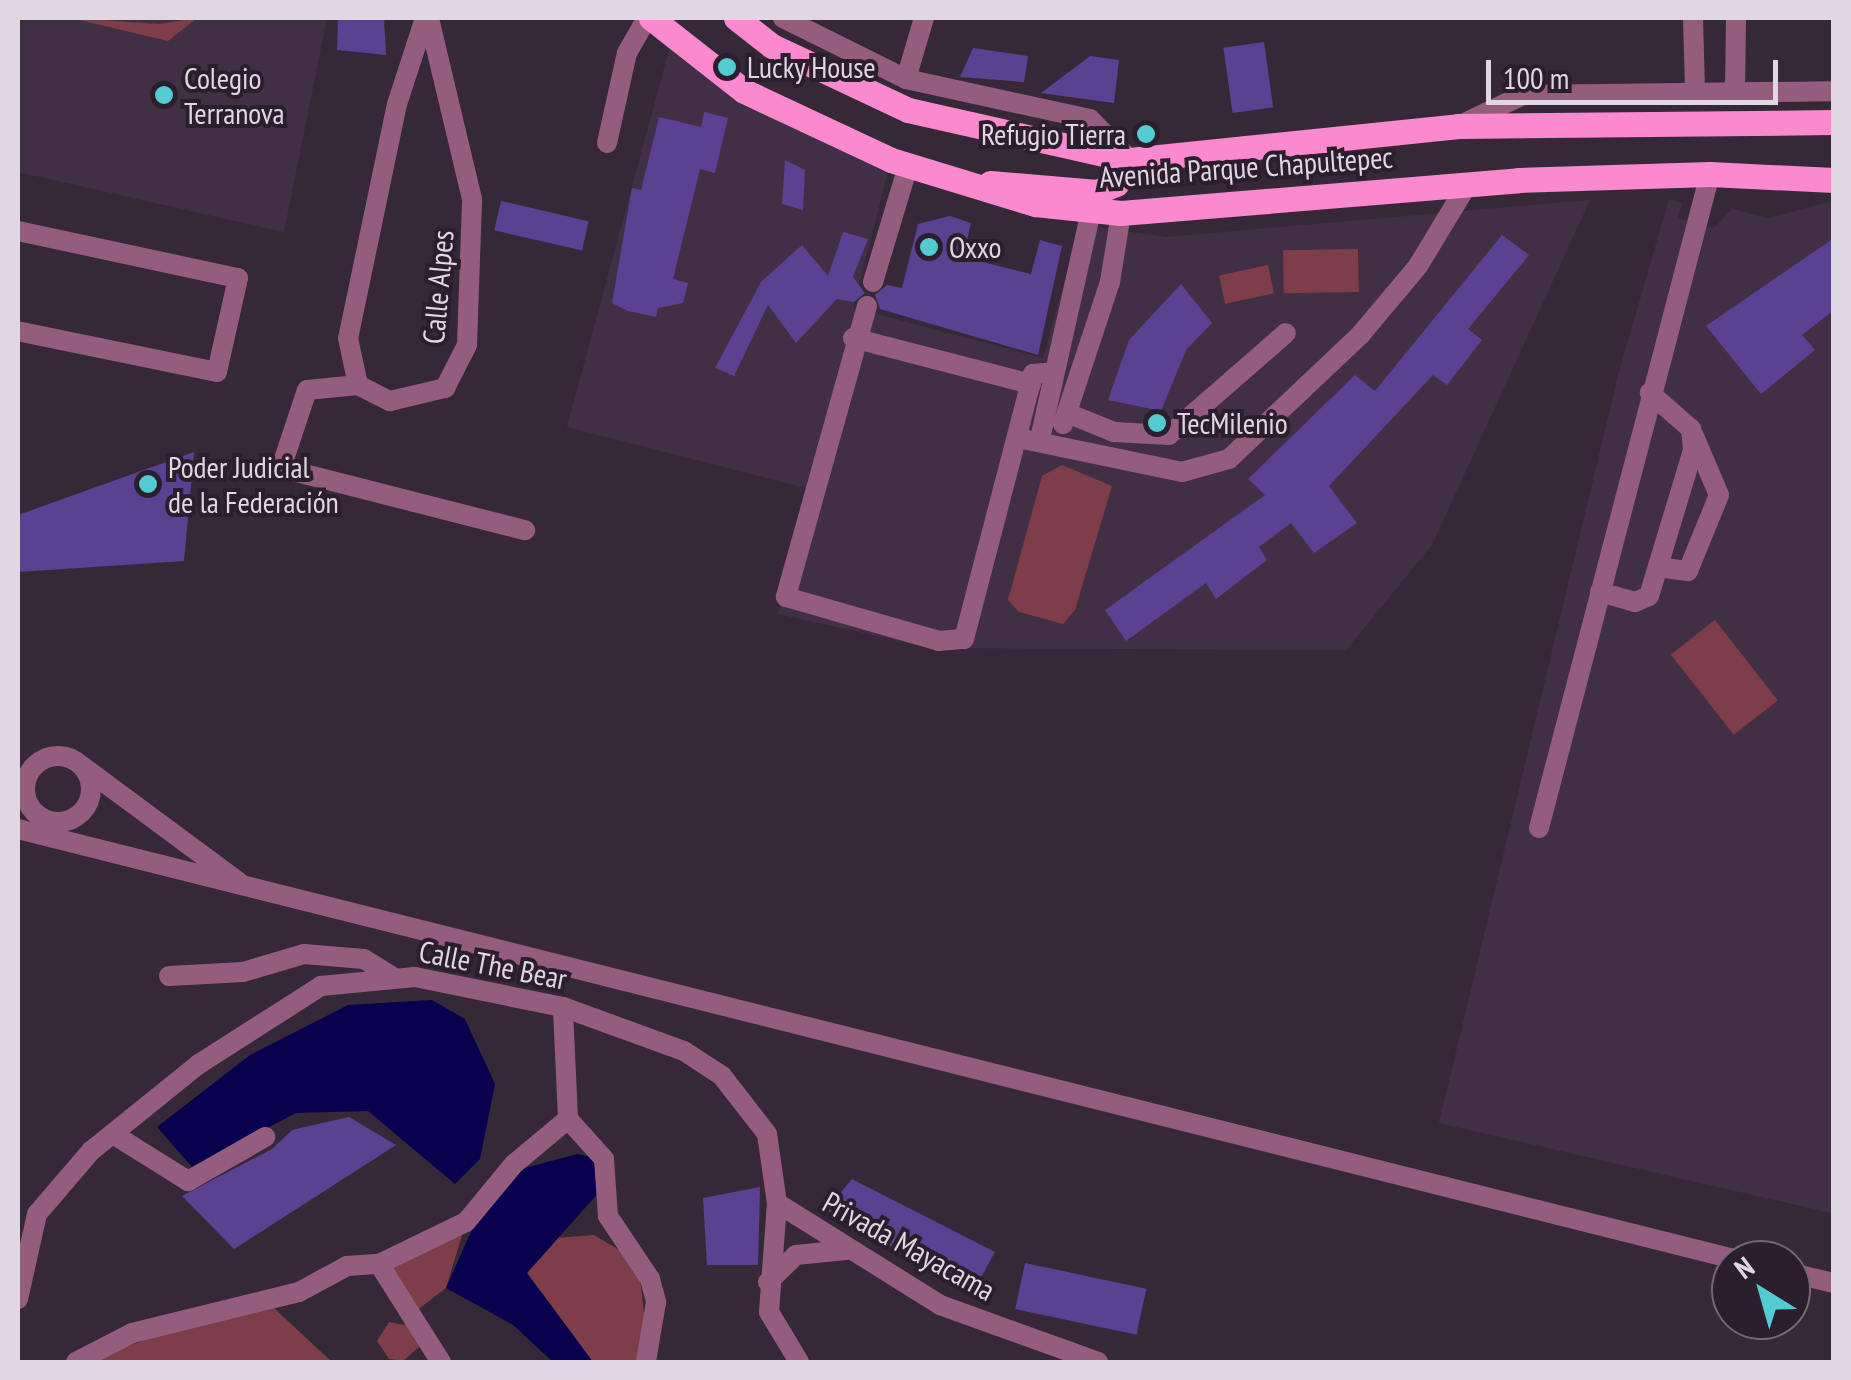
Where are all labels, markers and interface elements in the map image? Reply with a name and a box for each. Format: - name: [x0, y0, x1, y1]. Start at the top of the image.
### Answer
- scale bar: [1491, 40, 1784, 102]
- place label: Lucky House: [747, 49, 877, 85]
- marker: Lucky House: [716, 56, 738, 78]
- text: 100 m: [1503, 58, 1569, 97]
- place label: Colegio Terranova: [184, 60, 285, 130]
- marker: Colegio Terranova: [153, 84, 175, 106]
- place label: Refugio Tierra: [980, 116, 1126, 152]
- marker: Refugio Tierra: [1135, 123, 1157, 145]
- street label: Avenida Parque Chapultepec: [1098, 139, 1394, 195]
- street label: Calle Alpes: [415, 228, 461, 346]
- place label: Oxxo: [949, 229, 1001, 265]
- marker: Oxxo: [918, 236, 940, 258]
- place label: TecMilenio: [1177, 405, 1288, 441]
- marker: TecMilenio: [1146, 412, 1168, 434]
- place label: Poder Judicial de la Federación: [168, 449, 339, 520]
- marker: Poder Judicial de la Federación: [137, 473, 159, 495]
- street label: Calle The Bear: [416, 933, 570, 997]
- street label: Privada Mayacama: [817, 1184, 1001, 1308]
- north arrow: [1711, 1240, 1811, 1340]
- text: N: [1727, 1248, 1761, 1287]

